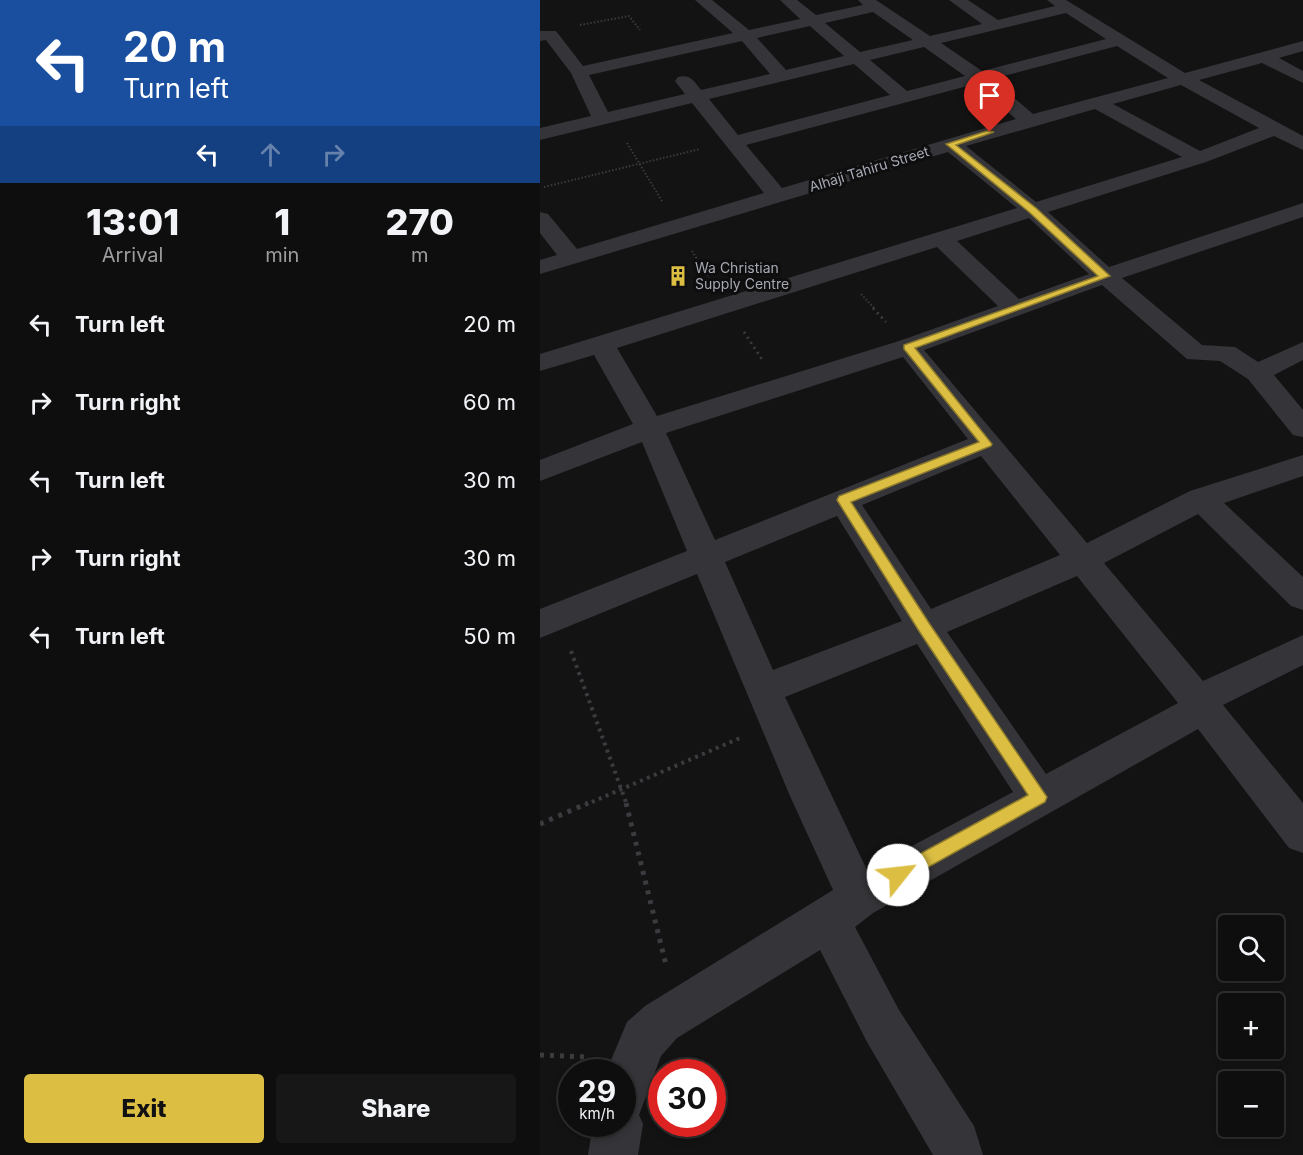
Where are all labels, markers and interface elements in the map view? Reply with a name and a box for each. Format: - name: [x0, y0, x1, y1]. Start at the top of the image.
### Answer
- text: 20 m: [123, 21, 226, 72]
- icon: left: [24, 24, 102, 102]
- pin: [964, 70, 1015, 132]
- text: Turn left: [123, 72, 229, 105]
- icon: arrive: [973, 79, 1006, 112]
- icon: left: [191, 138, 224, 171]
- icon: ahead: [254, 138, 287, 171]
- icon: right: [317, 138, 350, 171]
- street label: Alhaji Tahiru Street: [807, 142, 931, 195]
- text: 13:01: [86, 200, 179, 244]
- text: 1: [274, 200, 290, 244]
- text: 270: [385, 200, 454, 244]
- text: Arrival: [102, 243, 163, 267]
- text: min: [265, 243, 299, 267]
- text: m: [411, 243, 428, 267]
- place label: Wa Christian Supply Centre: [695, 259, 789, 292]
- building icon: Wa Christian Supply Centre: [666, 264, 690, 288]
- icon: left: [24, 308, 57, 341]
- text: Turn left: [75, 311, 165, 337]
- text: 20 m: [463, 311, 516, 337]
- icon: right: [24, 386, 57, 419]
- text: Turn right: [75, 389, 181, 415]
- text: 60 m: [463, 389, 516, 415]
- icon: left: [24, 464, 57, 497]
- text: Turn left: [75, 467, 165, 493]
- text: 30 m: [463, 467, 516, 493]
- icon: right: [24, 542, 57, 575]
- text: Turn right: [75, 545, 181, 571]
- text: 30 m: [463, 545, 516, 571]
- icon: left: [24, 620, 57, 653]
- text: Turn left: [75, 623, 165, 649]
- text: 50 m: [463, 623, 516, 649]
- position arrow: [866, 843, 930, 907]
- map controls: [1218, 915, 1284, 1137]
- button: search: [1218, 915, 1284, 981]
- button: +: [1218, 993, 1284, 1059]
- speed limit sign: 30: [648, 1059, 726, 1137]
- button: −: [1218, 1071, 1284, 1137]
- text: 29: [578, 1073, 616, 1109]
- button: Exit: [24, 1074, 264, 1143]
- button: Share: [276, 1074, 516, 1143]
- text: km/h: [579, 1104, 615, 1123]

